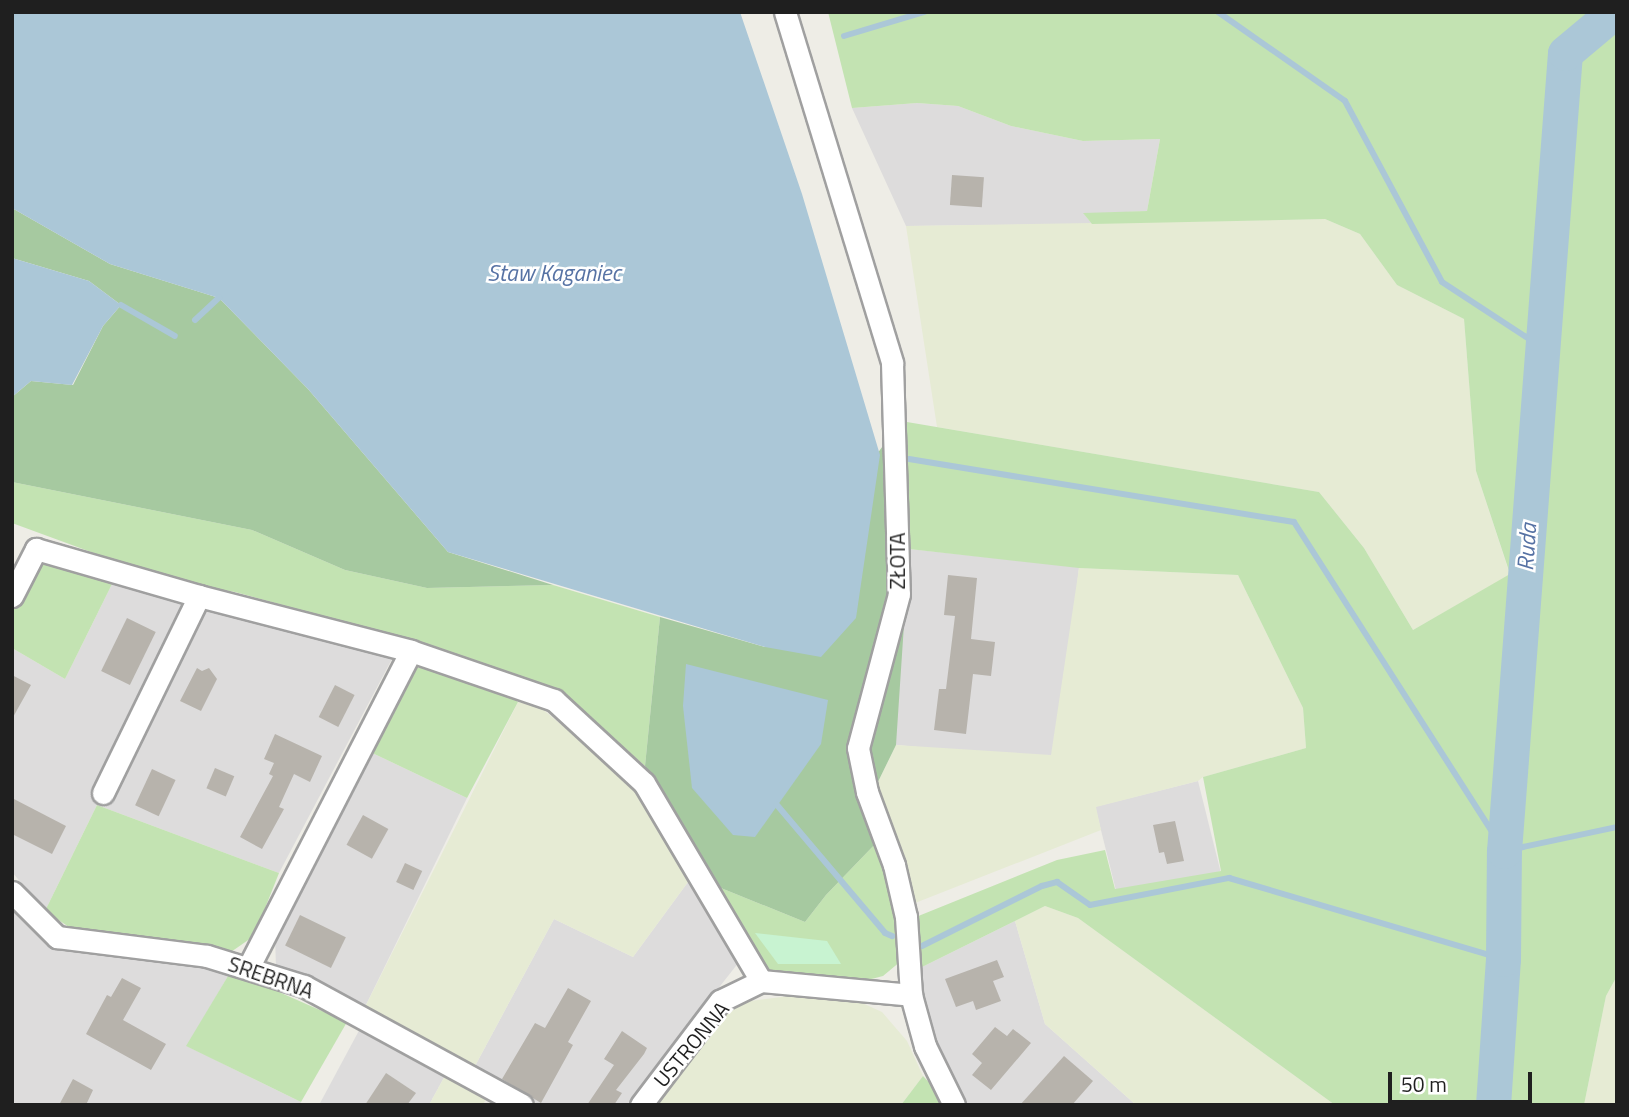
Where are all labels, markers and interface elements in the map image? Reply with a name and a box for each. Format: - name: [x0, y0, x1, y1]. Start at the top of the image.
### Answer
- water label: Staw Kaganiec: [487, 259, 621, 287]
- water label: Ruda: [1512, 522, 1542, 572]
- street label: ZŁOTA: [884, 533, 910, 589]
- street label: SREBRNA: [225, 951, 317, 1003]
- street label: USTRONNA: [648, 996, 734, 1092]
- scale bar: [1391, 1058, 1534, 1102]
- text: 50 m: [1401, 1068, 1447, 1100]

